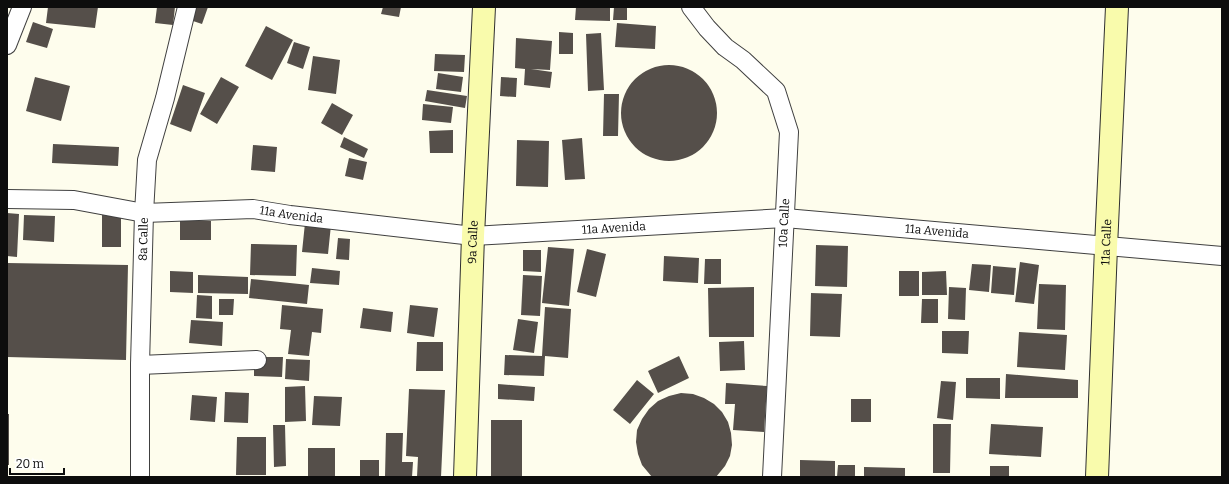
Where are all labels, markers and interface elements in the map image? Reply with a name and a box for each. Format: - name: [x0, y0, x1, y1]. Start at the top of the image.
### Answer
- street label: 10a Calle: [776, 198, 792, 248]
- street label: 11a Avenida: [258, 203, 324, 226]
- street label: 8a Calle: [136, 217, 151, 261]
- street label: 11a Avenida: [581, 219, 647, 237]
- street label: 11a Calle: [1098, 219, 1114, 266]
- street label: 9a Calle: [465, 220, 481, 264]
- street label: 11a Avenida: [904, 221, 970, 241]
- scale bar: [10, 450, 64, 476]
- text: 20 m: [16, 457, 45, 471]

